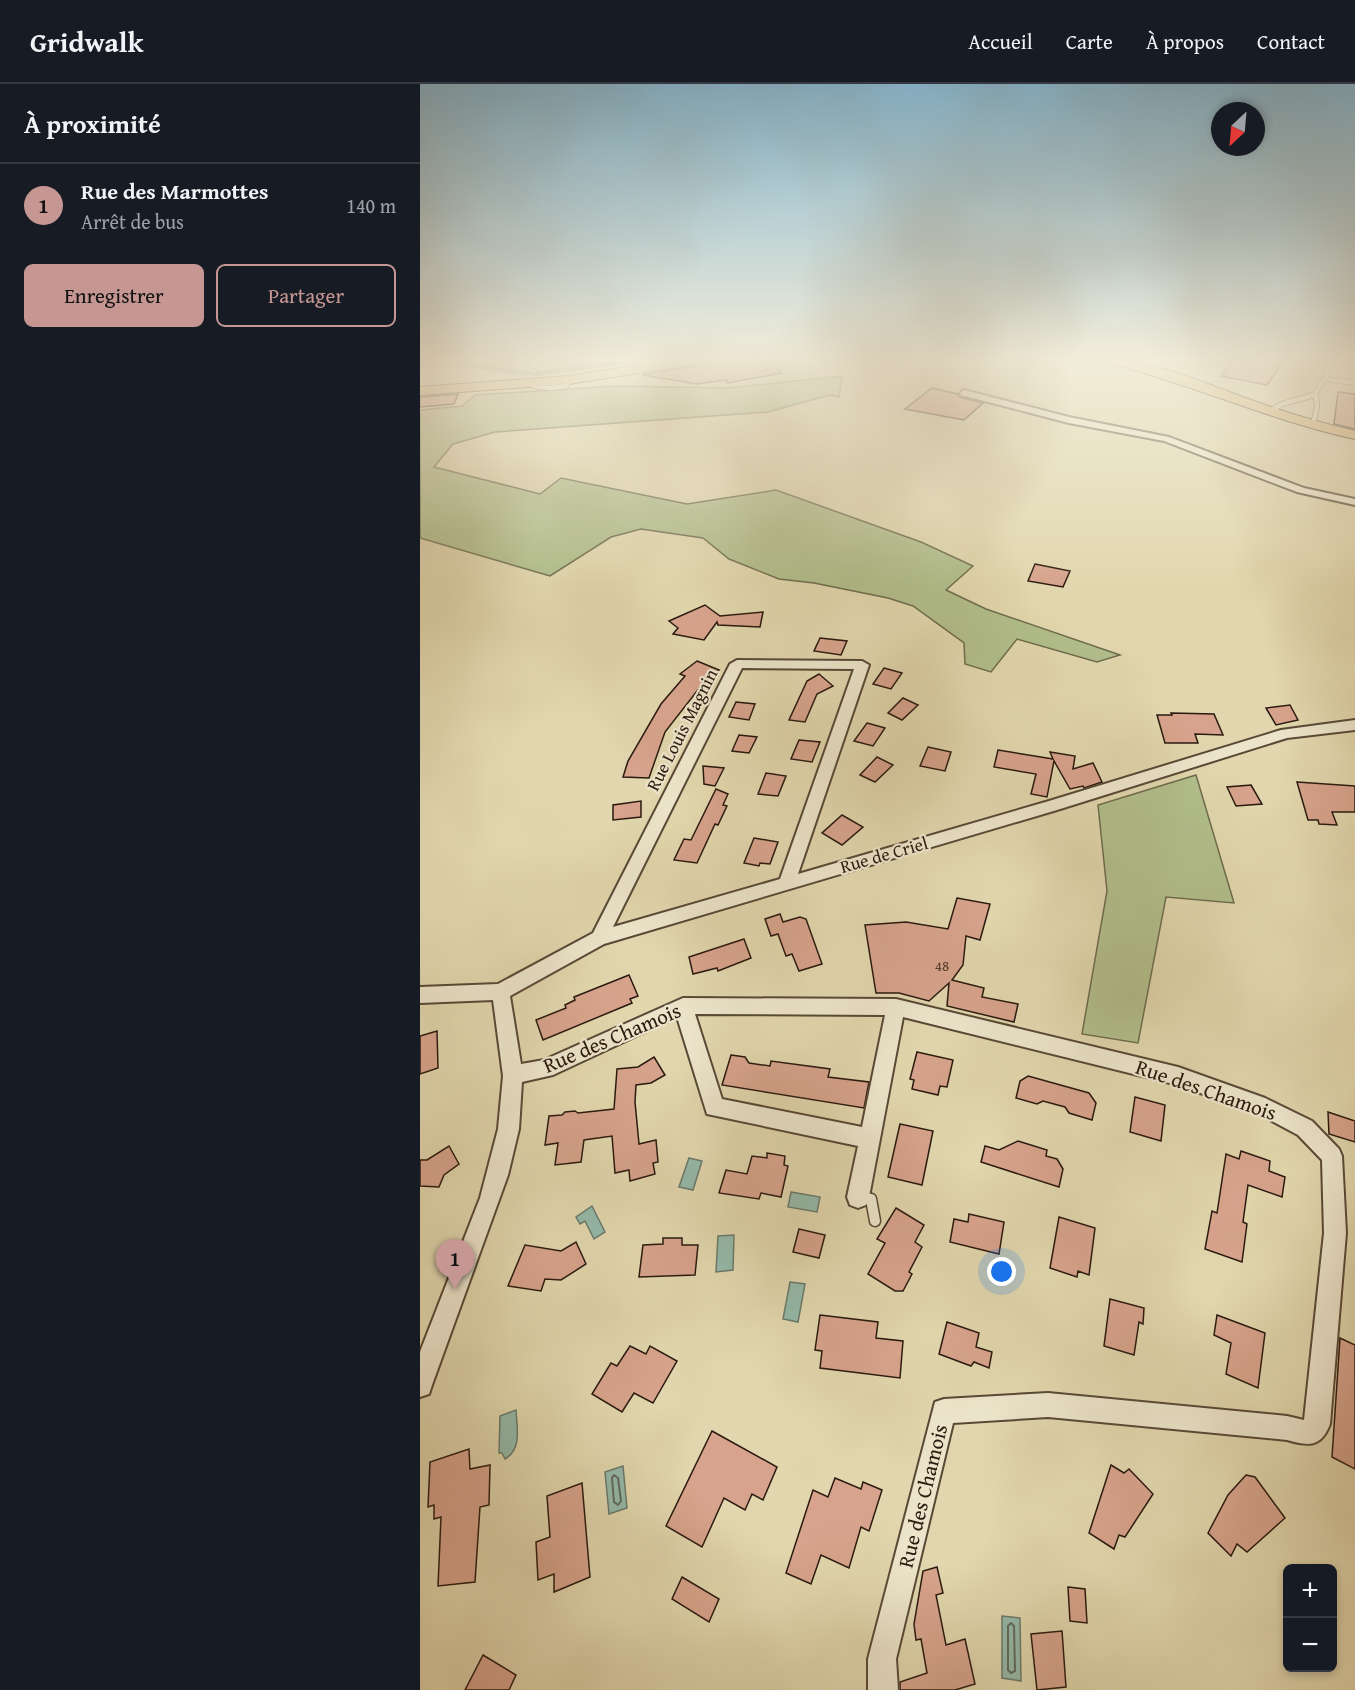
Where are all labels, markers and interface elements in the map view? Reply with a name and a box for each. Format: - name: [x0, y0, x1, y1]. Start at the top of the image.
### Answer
- text: Gridwalk: [30, 21, 143, 62]
- text: Accueil: [968, 26, 1033, 57]
- text: Carte: [1066, 26, 1113, 57]
- text: À propos: [1146, 26, 1224, 57]
- text: Contact: [1257, 26, 1325, 57]
- north arrow: [1211, 102, 1265, 156]
- text: À proximité: [24, 104, 161, 143]
- text: Rue des Marmottes: [81, 175, 268, 207]
- text: 1: [38, 191, 49, 220]
- text: 140 m: [346, 191, 396, 220]
- text: Arrêt de bus: [81, 207, 184, 236]
- button: Enregistrer: [24, 264, 204, 327]
- button: Partager: [216, 264, 396, 327]
- street label: Rue Louis Magnin: [639, 664, 724, 796]
- street label: Rue de Criel: [837, 829, 931, 880]
- house number: 48: [935, 955, 949, 976]
- street label: Rue des Chamois: [538, 995, 686, 1081]
- street label: Rue des Chamois: [1132, 1051, 1281, 1128]
- pin: 1: [435, 1240, 474, 1289]
- your location: [987, 1257, 1016, 1286]
- street label: Rue des Chamois: [890, 1421, 955, 1571]
- map controls: [1283, 1564, 1337, 1672]
- button: +: [1283, 1564, 1337, 1618]
- button: −: [1283, 1618, 1337, 1672]

